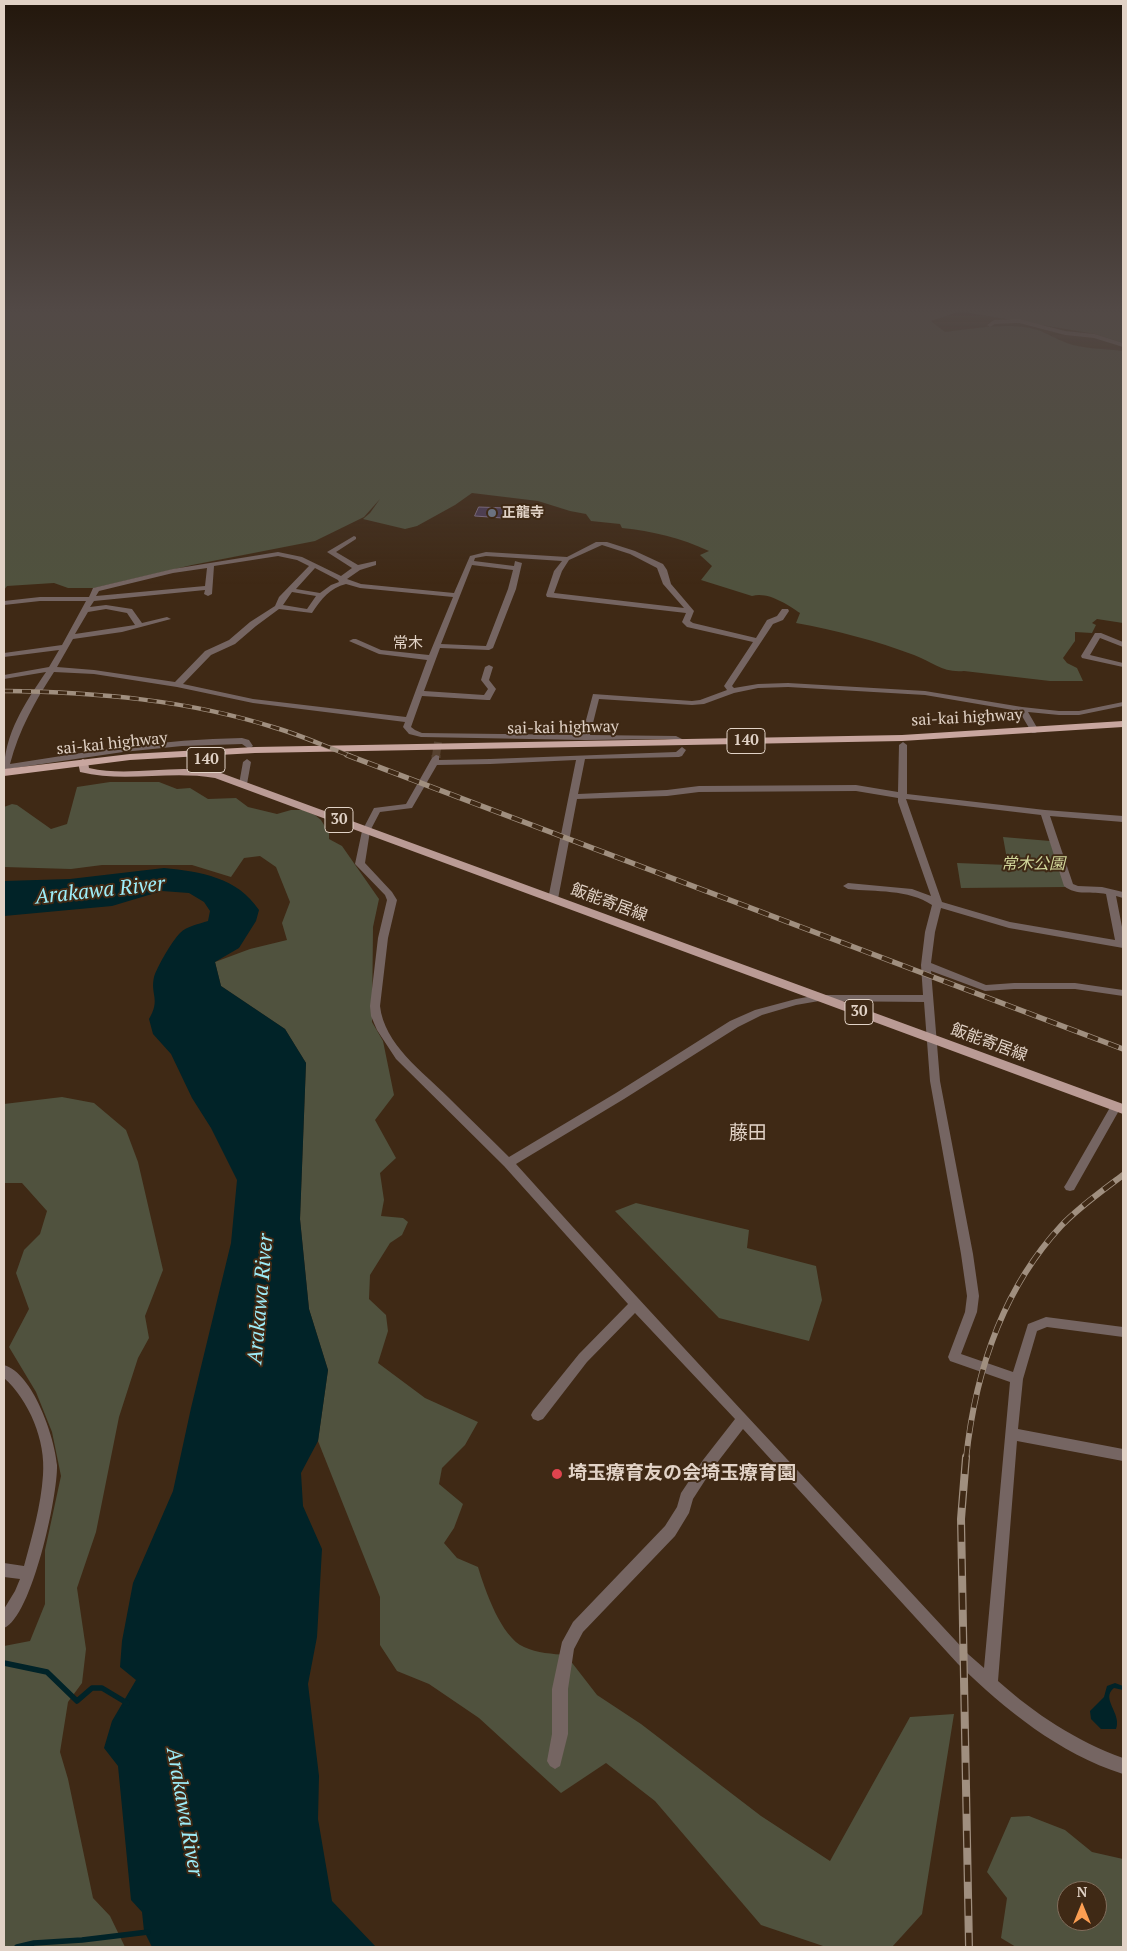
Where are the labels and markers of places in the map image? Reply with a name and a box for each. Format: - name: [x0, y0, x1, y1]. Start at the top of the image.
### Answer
- place label: 正龍寺: [502, 505, 544, 521]
- marker: 正龍寺: [486, 507, 498, 519]
- place label: 埼玉療育友の会埼玉療育園: [568, 1463, 796, 1485]
- marker: 埼玉療育友の会埼玉療育園: [550, 1467, 564, 1481]

